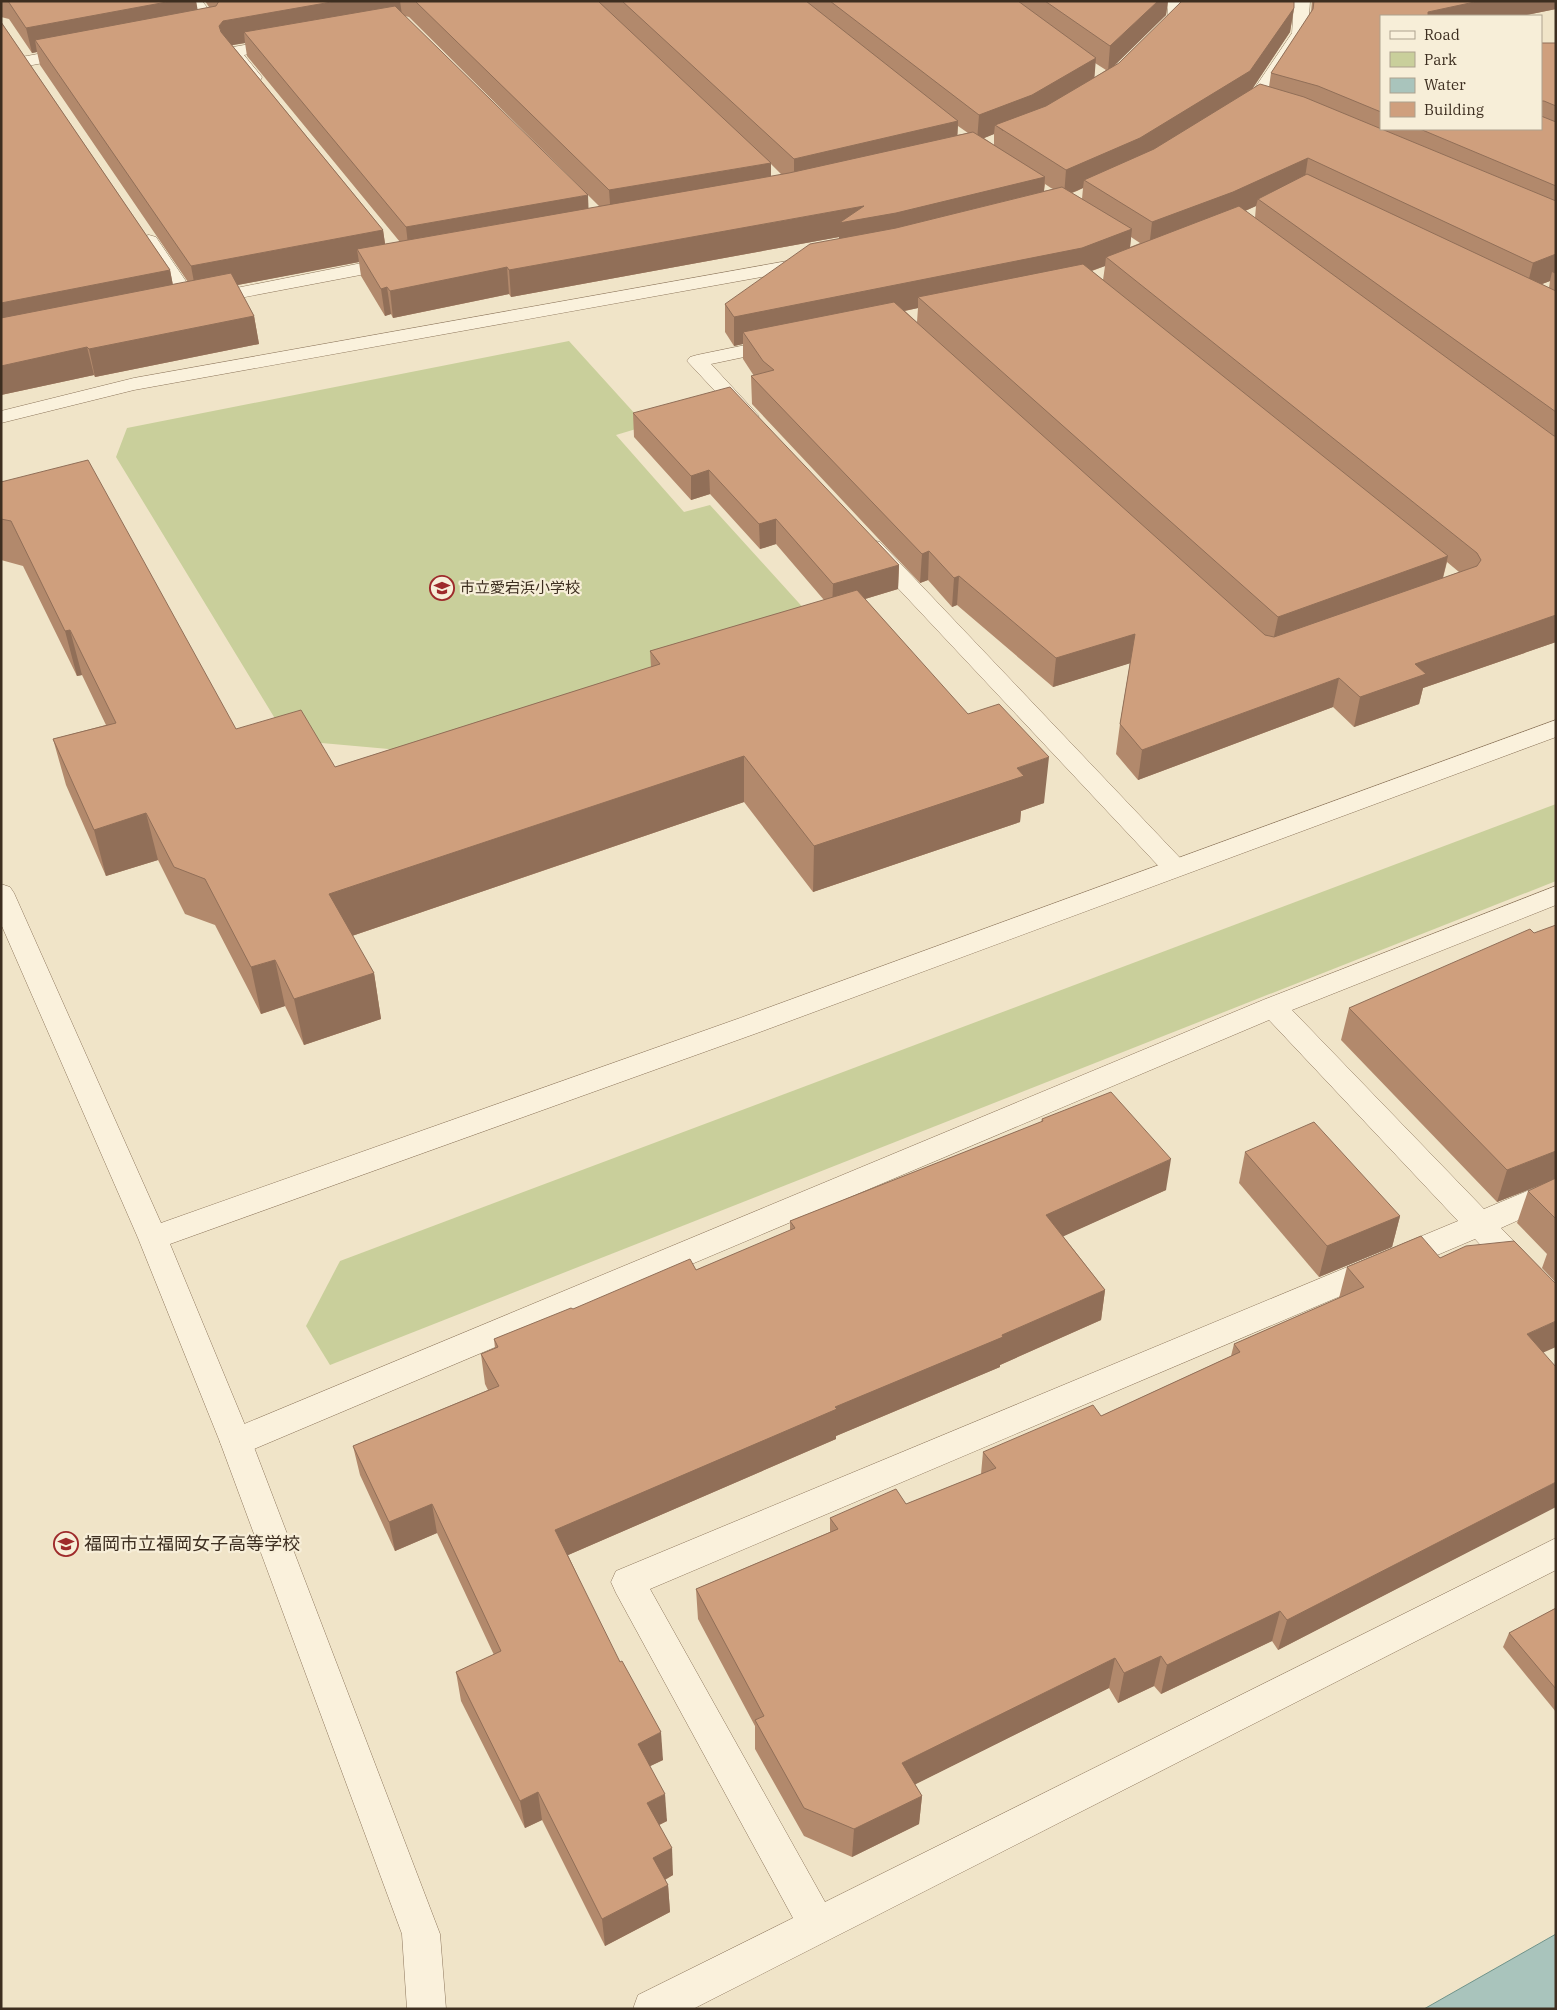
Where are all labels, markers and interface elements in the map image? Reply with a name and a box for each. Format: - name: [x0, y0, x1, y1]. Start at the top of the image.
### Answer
- legend: [1380, 15, 1542, 130]
- text: Road: [1424, 25, 1460, 44]
- text: Park: [1424, 50, 1457, 69]
- text: Water: [1424, 75, 1466, 94]
- text: Building: [1424, 100, 1484, 119]
- school or university icon: 市立愛宕浜小学校: [429, 575, 455, 601]
- place label: 市立愛宕浜小学校: [460, 578, 580, 597]
- school or university icon: 福岡市立福岡女子高等学校: [53, 1531, 79, 1557]
- place label: 福岡市立福岡女子高等学校: [84, 1532, 300, 1555]

